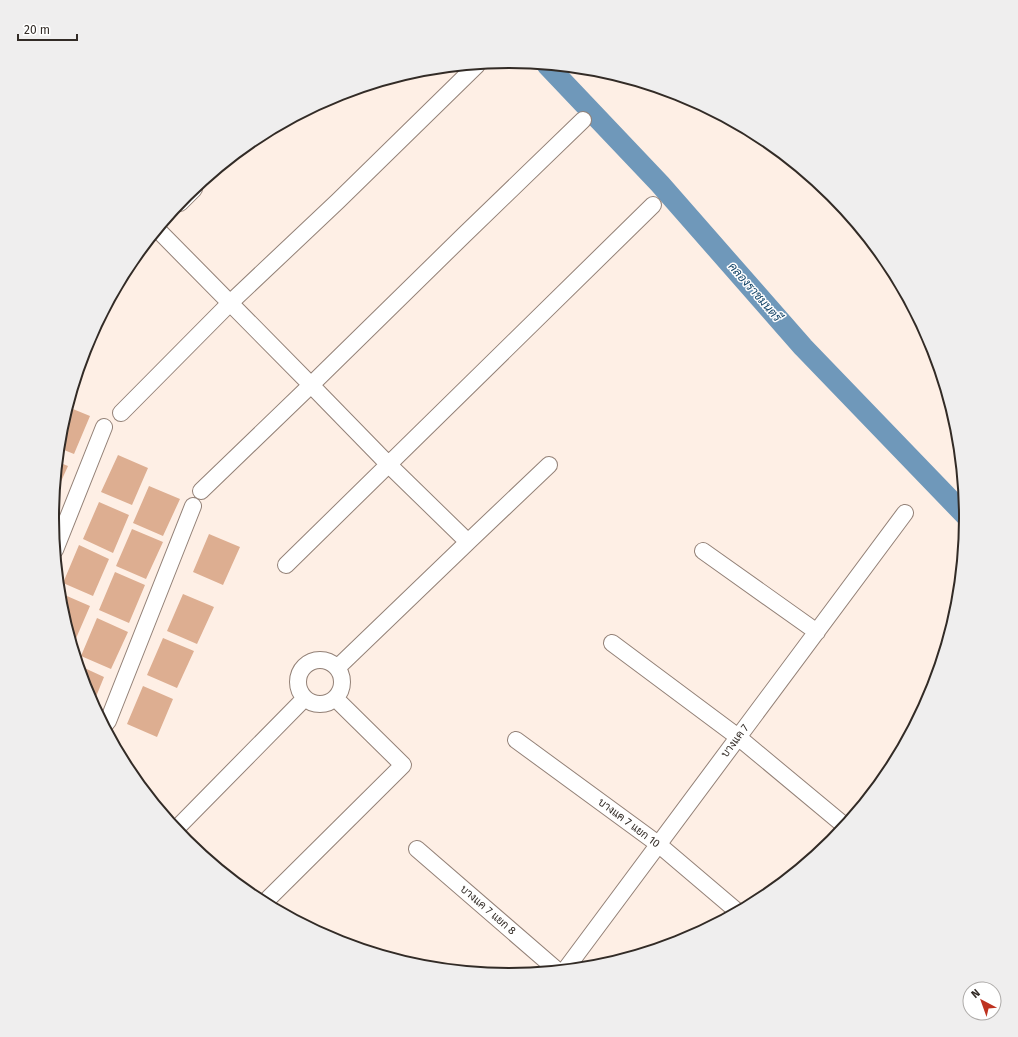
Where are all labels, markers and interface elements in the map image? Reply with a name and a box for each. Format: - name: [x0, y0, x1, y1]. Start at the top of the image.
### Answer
- scale bar: [18, 16, 77, 42]
- text: 20 m: [24, 23, 50, 37]
- water label: คลองราชมนตรี: [726, 259, 786, 325]
- street label: บางแค 7: [718, 722, 752, 760]
- street label: บางแค 7 แยก 10: [596, 796, 662, 850]
- street label: บางแค 7 แยก 8: [458, 882, 518, 938]
- north arrow: [962, 981, 1002, 1021]
- text: N: [969, 987, 983, 1001]

